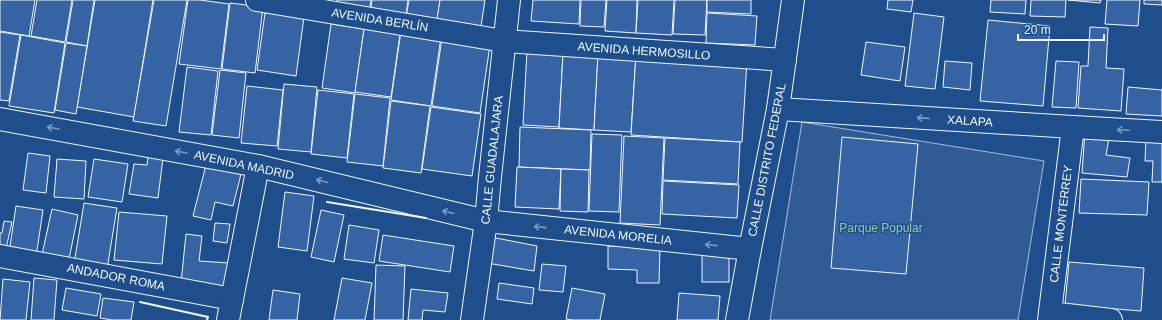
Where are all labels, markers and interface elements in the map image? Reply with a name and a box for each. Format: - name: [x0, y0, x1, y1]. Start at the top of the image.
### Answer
- street label: AVENIDA BERLÍN: [331, 4, 430, 35]
- scale bar: [1018, 16, 1104, 42]
- text: 20 m: [1024, 23, 1051, 37]
- street label: AVENIDA HERMOSILLO: [577, 39, 711, 63]
- street label: CALLE DISTRITO FEDERAL: [745, 82, 789, 238]
- street label: CALLE GUADALAJARA: [478, 95, 506, 225]
- street label: XALAPA: [947, 112, 993, 130]
- one-way arrow: [917, 114, 930, 122]
- one-way arrow: [47, 124, 60, 132]
- one-way arrow: [1117, 126, 1130, 133]
- one-way arrow: [175, 148, 188, 156]
- street label: AVENIDA MADRID: [193, 148, 296, 182]
- street label: CALLE MONTERREY: [1047, 165, 1075, 283]
- one-way arrow: [316, 177, 329, 185]
- one-way arrow: [442, 208, 455, 215]
- park label: Parque Popular: [839, 221, 923, 235]
- street label: AVENIDA MORELIA: [563, 222, 673, 248]
- one-way arrow: [534, 223, 547, 230]
- one-way arrow: [705, 241, 718, 248]
- street label: ANDADOR ROMA: [66, 261, 166, 293]

